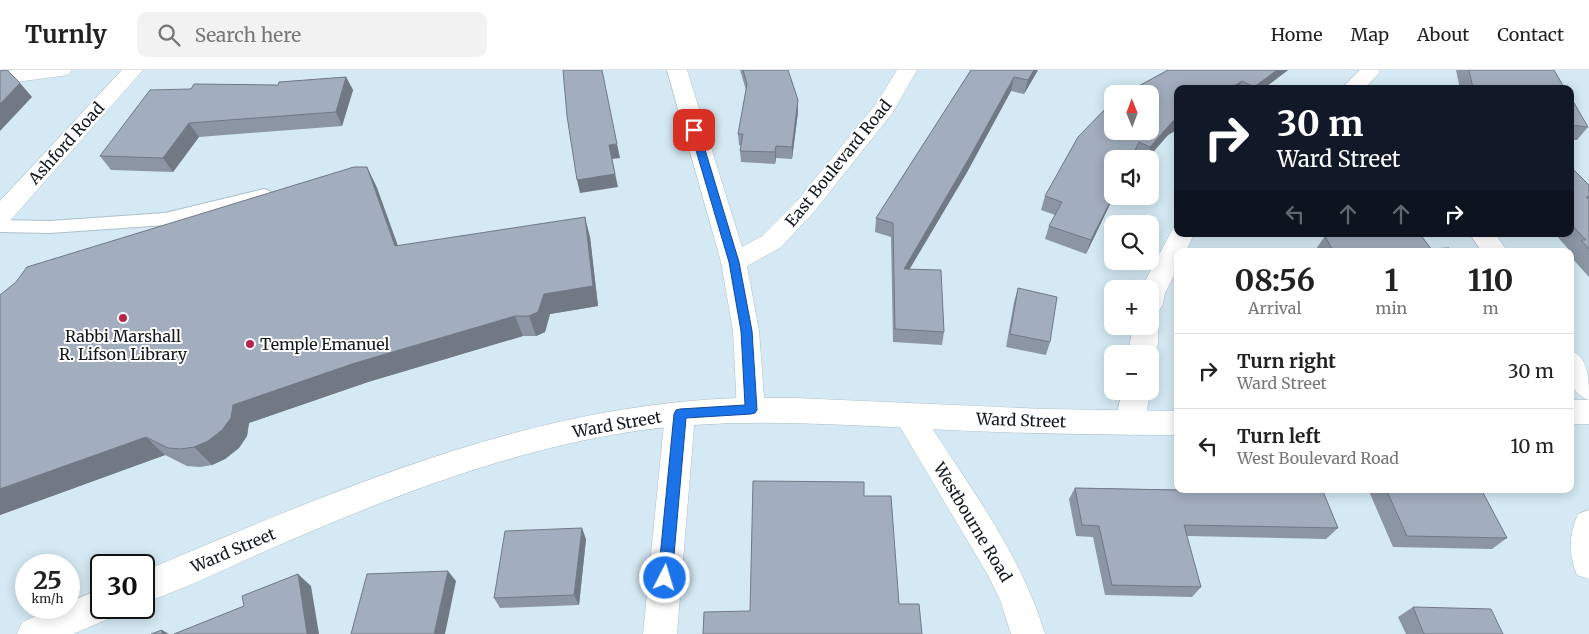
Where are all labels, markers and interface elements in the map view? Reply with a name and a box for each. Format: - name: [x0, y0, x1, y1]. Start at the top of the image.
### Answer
- search box: [137, 12, 487, 57]
- text: Turnly: [25, 19, 107, 50]
- icon: search: [155, 21, 183, 49]
- text: Search here: [195, 23, 301, 47]
- text: Home: [1271, 23, 1323, 46]
- text: Map: [1351, 23, 1389, 46]
- text: About: [1417, 23, 1469, 46]
- text: Contact: [1497, 23, 1564, 46]
- north arrow: [1104, 85, 1159, 140]
- map controls: [1104, 85, 1159, 400]
- street label: East Boulevard Road: [781, 95, 896, 231]
- street label: Ashford Road: [23, 98, 108, 189]
- text: 30 m: [1277, 102, 1363, 146]
- icon: right: [1194, 105, 1259, 170]
- pin: [673, 109, 715, 151]
- icon: arrive: [680, 116, 708, 144]
- text: Ward Street: [1277, 145, 1400, 173]
- button: sound: [1104, 150, 1159, 205]
- icon: left: [1281, 200, 1309, 228]
- icon: ahead: [1334, 200, 1362, 228]
- icon: ahead: [1387, 200, 1415, 228]
- icon: right: [1440, 200, 1468, 228]
- button: search: [1104, 215, 1159, 270]
- text: 08:56: [1235, 261, 1315, 299]
- text: 1: [1384, 261, 1398, 299]
- text: 110: [1468, 261, 1513, 299]
- button: +: [1104, 280, 1159, 335]
- text: Arrival: [1248, 298, 1301, 318]
- text: min: [1376, 298, 1407, 318]
- text: m: [1483, 298, 1499, 318]
- marker: Rabbi Marshall R. Lifson Library: [117, 312, 129, 324]
- place label: Rabbi Marshall R. Lifson Library: [59, 326, 188, 364]
- place label: Temple Emanuel: [260, 334, 389, 354]
- marker: Temple Emanuel: [244, 338, 256, 350]
- button: −: [1104, 345, 1159, 400]
- text: Turn right: [1237, 349, 1336, 373]
- icon: right: [1194, 357, 1222, 385]
- text: 30 m: [1508, 359, 1554, 383]
- text: Ward Street: [1237, 373, 1327, 393]
- street label: Ward Street: [570, 406, 664, 442]
- street label: Ward Street: [975, 408, 1067, 432]
- text: Turn left: [1237, 424, 1321, 448]
- icon: left: [1194, 432, 1222, 460]
- text: 10 m: [1511, 434, 1554, 458]
- text: West Boulevard Road: [1237, 448, 1399, 468]
- street label: Westbourne Road: [929, 458, 1017, 586]
- street label: Ward Street: [187, 523, 279, 577]
- position arrow: [638, 551, 690, 603]
- speed limit sign: 30: [90, 554, 155, 619]
- text: 25: [33, 564, 62, 596]
- text: km/h: [32, 591, 63, 606]

